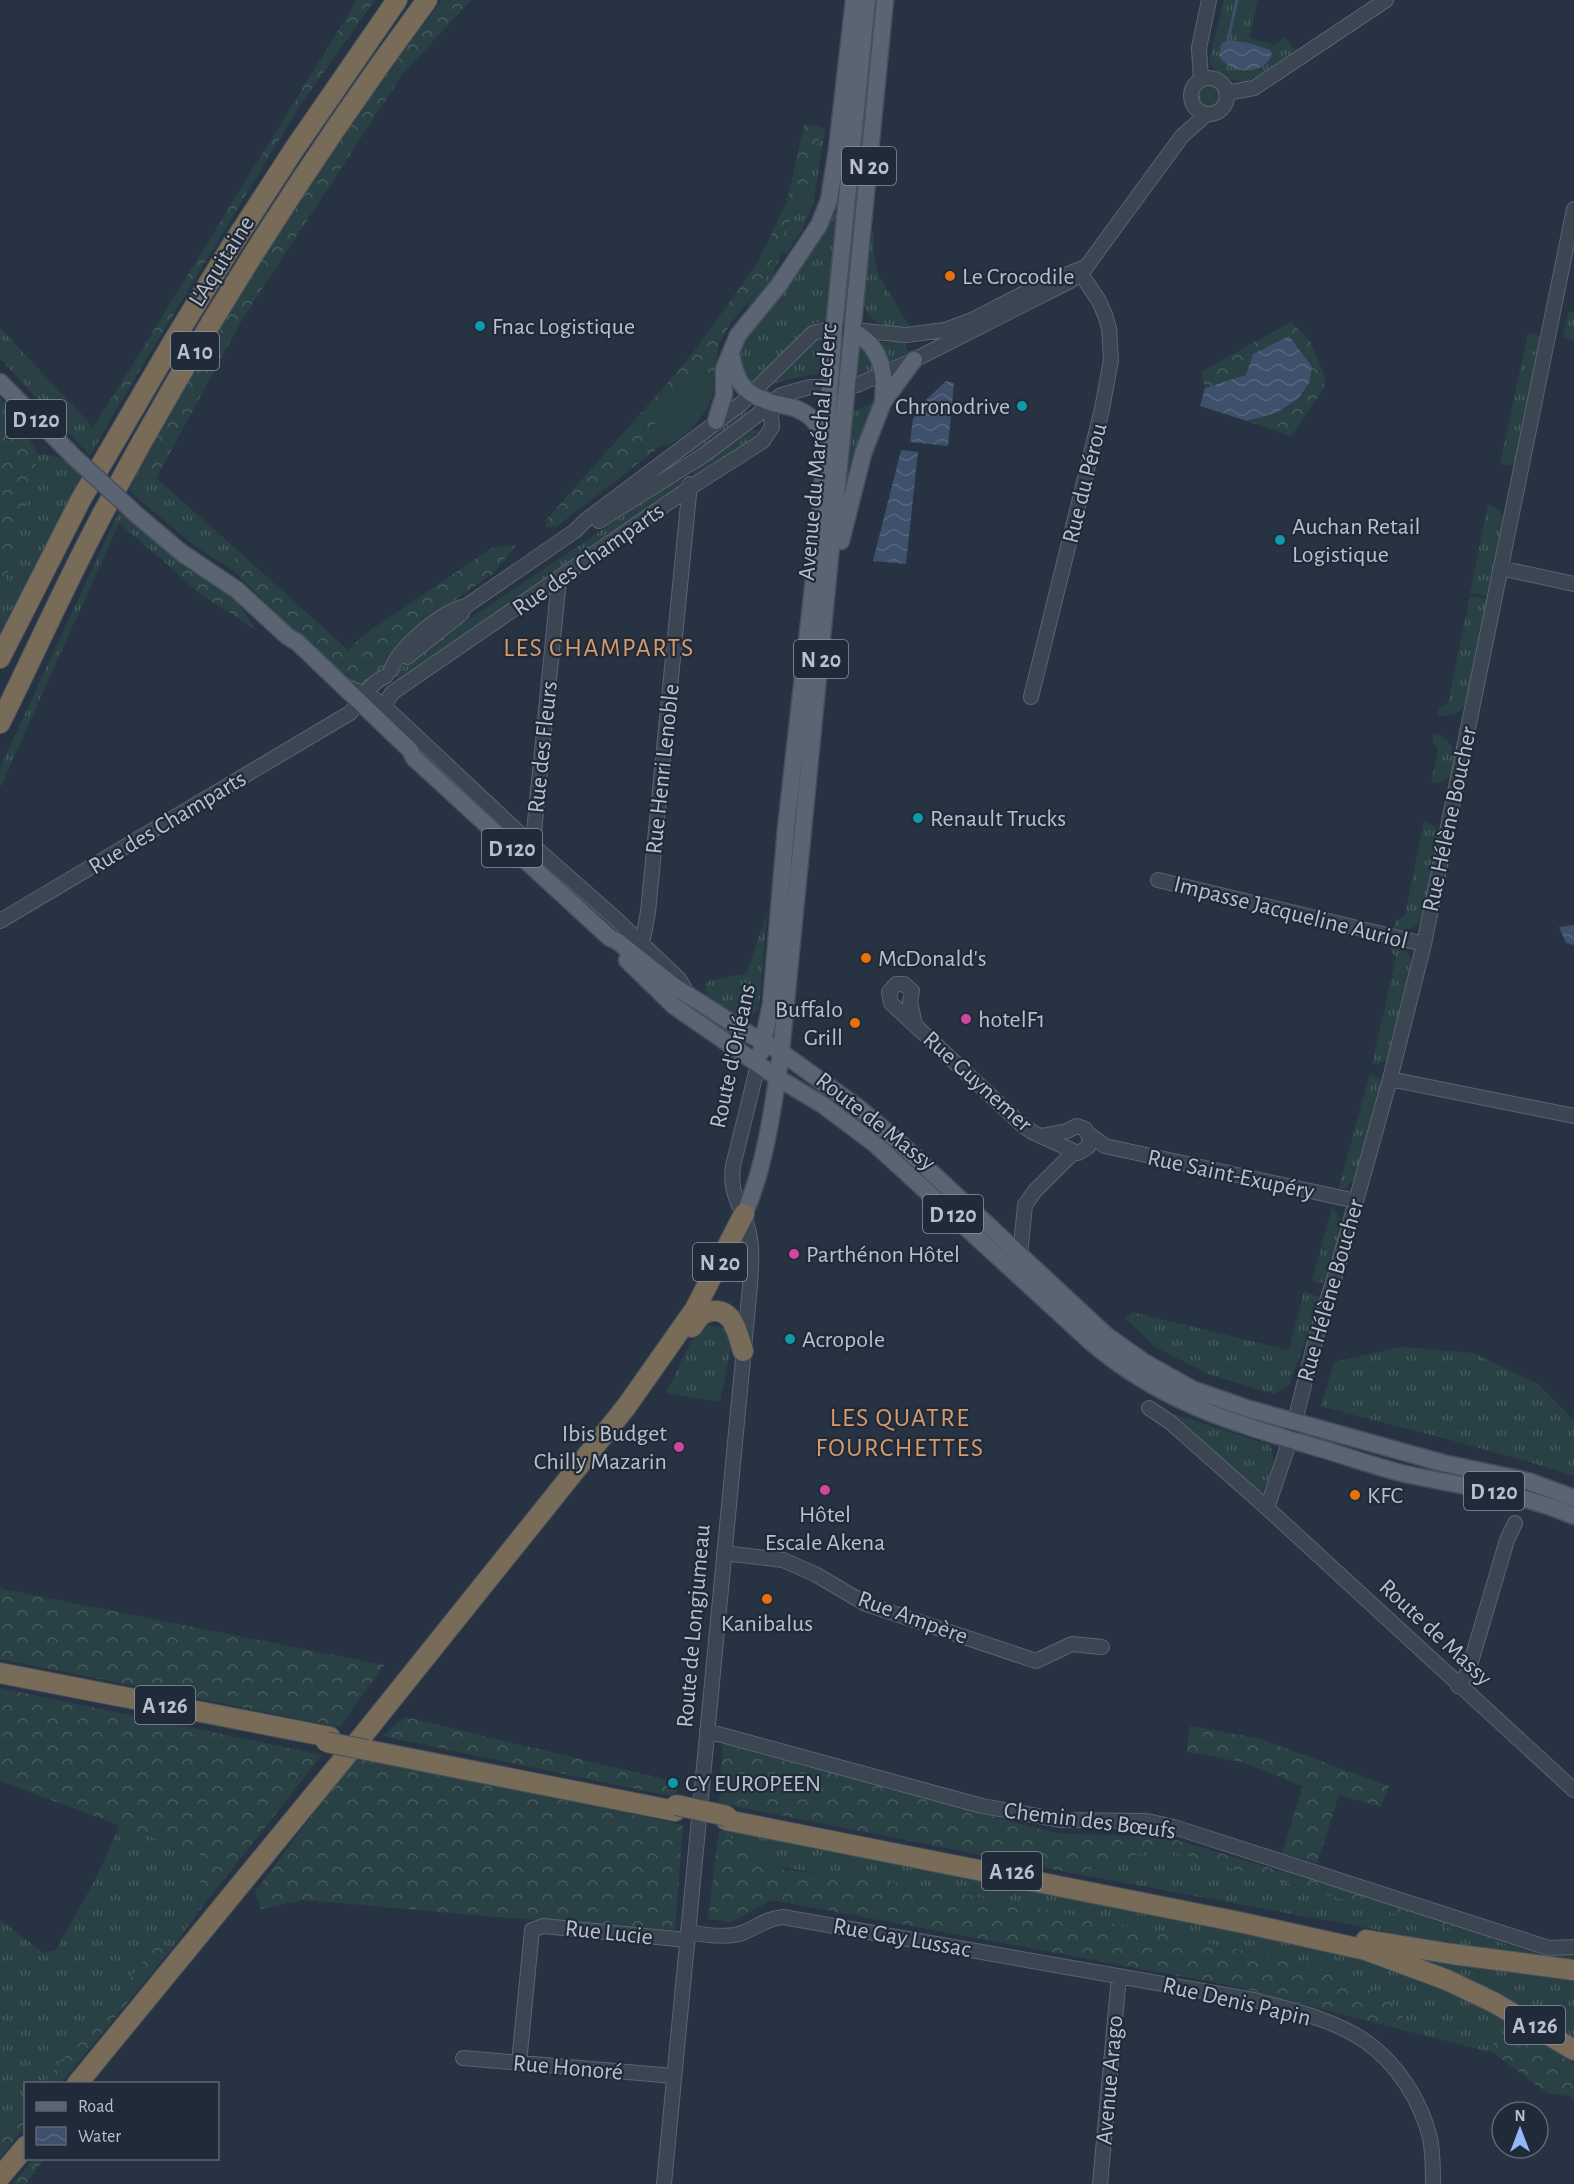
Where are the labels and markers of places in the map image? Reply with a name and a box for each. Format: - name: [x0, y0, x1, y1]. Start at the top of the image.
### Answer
- place label: Le Crocodile: [962, 265, 1074, 289]
- marker: Le Crocodile: [943, 269, 957, 283]
- place label: Fnac Logistique: [492, 315, 635, 339]
- marker: Fnac Logistique: [473, 319, 487, 333]
- place label: Chronodrive: [895, 395, 1010, 419]
- marker: Chronodrive: [1015, 399, 1029, 413]
- place label: Auchan Retail Logistique: [1292, 515, 1421, 567]
- marker: Auchan Retail Logistique: [1273, 533, 1287, 547]
- place label: Renault Trucks: [930, 807, 1066, 831]
- marker: Renault Trucks: [911, 811, 925, 825]
- place label: McDonald's: [878, 947, 987, 971]
- marker: McDonald's: [859, 951, 873, 965]
- place label: Buffalo Grill: [775, 998, 843, 1050]
- place label: hotelF1: [978, 1008, 1045, 1032]
- marker: hotelF1: [959, 1012, 973, 1026]
- marker: Buffalo Grill: [848, 1016, 862, 1030]
- place label: Parthénon Hôtel: [806, 1243, 960, 1267]
- marker: Parthénon Hôtel: [787, 1247, 801, 1261]
- place label: Acropole: [802, 1328, 885, 1352]
- marker: Acropole: [783, 1332, 797, 1346]
- place label: Ibis Budget Chilly Mazarin: [534, 1422, 667, 1474]
- marker: Ibis Budget Chilly Mazarin: [672, 1440, 686, 1454]
- marker: Hôtel Escale Akena: [818, 1483, 832, 1497]
- place label: KFC: [1367, 1484, 1403, 1508]
- marker: KFC: [1348, 1488, 1362, 1502]
- place label: Hôtel Escale Akena: [765, 1503, 885, 1555]
- marker: Kanibalus: [760, 1592, 774, 1606]
- place label: Kanibalus: [721, 1612, 813, 1636]
- place label: CY EUROPEEN: [685, 1772, 821, 1796]
- marker: CY EUROPEEN: [666, 1776, 680, 1790]

